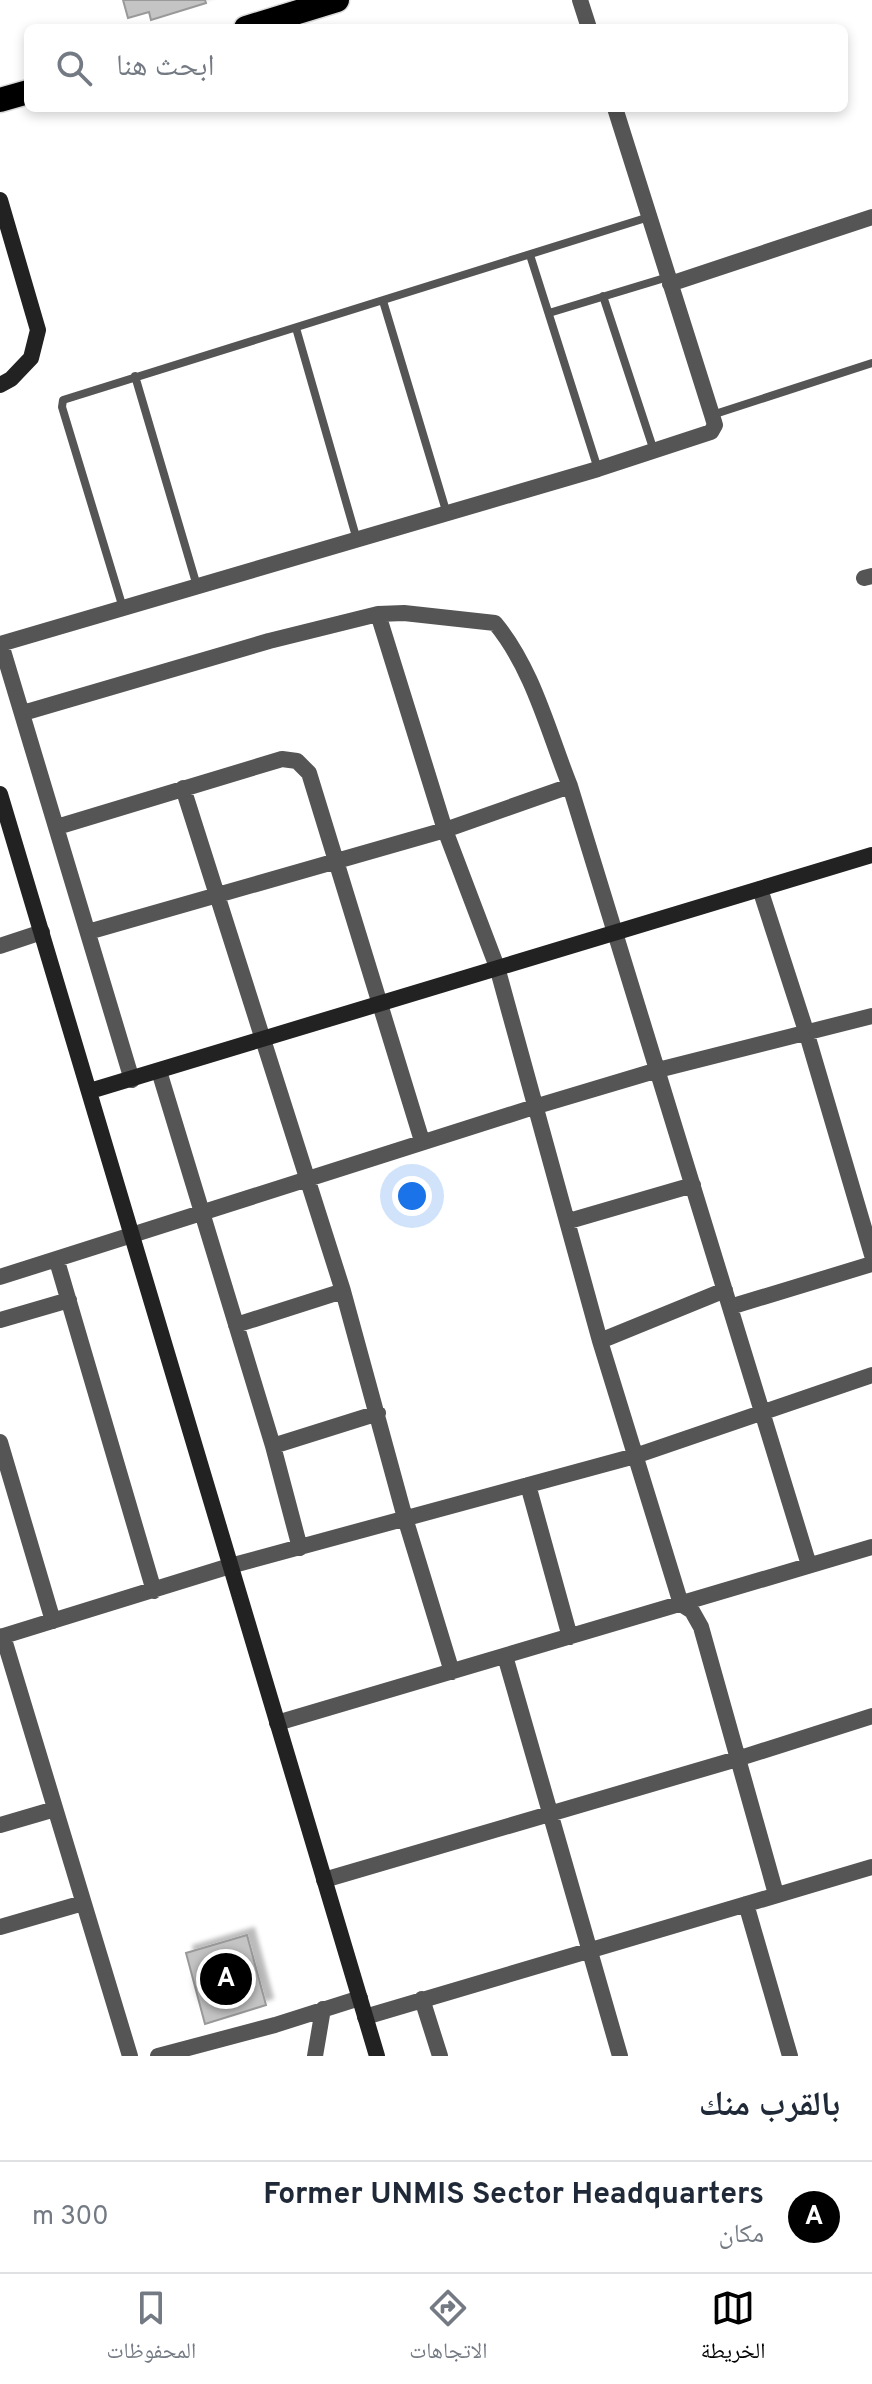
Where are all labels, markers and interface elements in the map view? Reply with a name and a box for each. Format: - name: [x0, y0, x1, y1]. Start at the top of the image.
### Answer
- search box: [24, 24, 848, 112]
- icon: search: [52, 46, 96, 90]
- text: ابحث هنا: [116, 49, 215, 86]
- your location: [392, 1176, 432, 1216]
- pin: A: [200, 1949, 252, 2009]
- text: بالقرب منك: [699, 2085, 840, 2128]
- text: Former UNMIS Sector Headquarters: [263, 2177, 764, 2214]
- text: 300 m: [32, 2201, 109, 2234]
- text: A: [805, 2201, 823, 2234]
- text: مكان: [718, 2219, 764, 2252]
- tab: المحفوظات: [107, 2286, 196, 2372]
- tab: الاتجاهات: [409, 2286, 487, 2372]
- tab: الخريطة: [701, 2286, 765, 2372]

